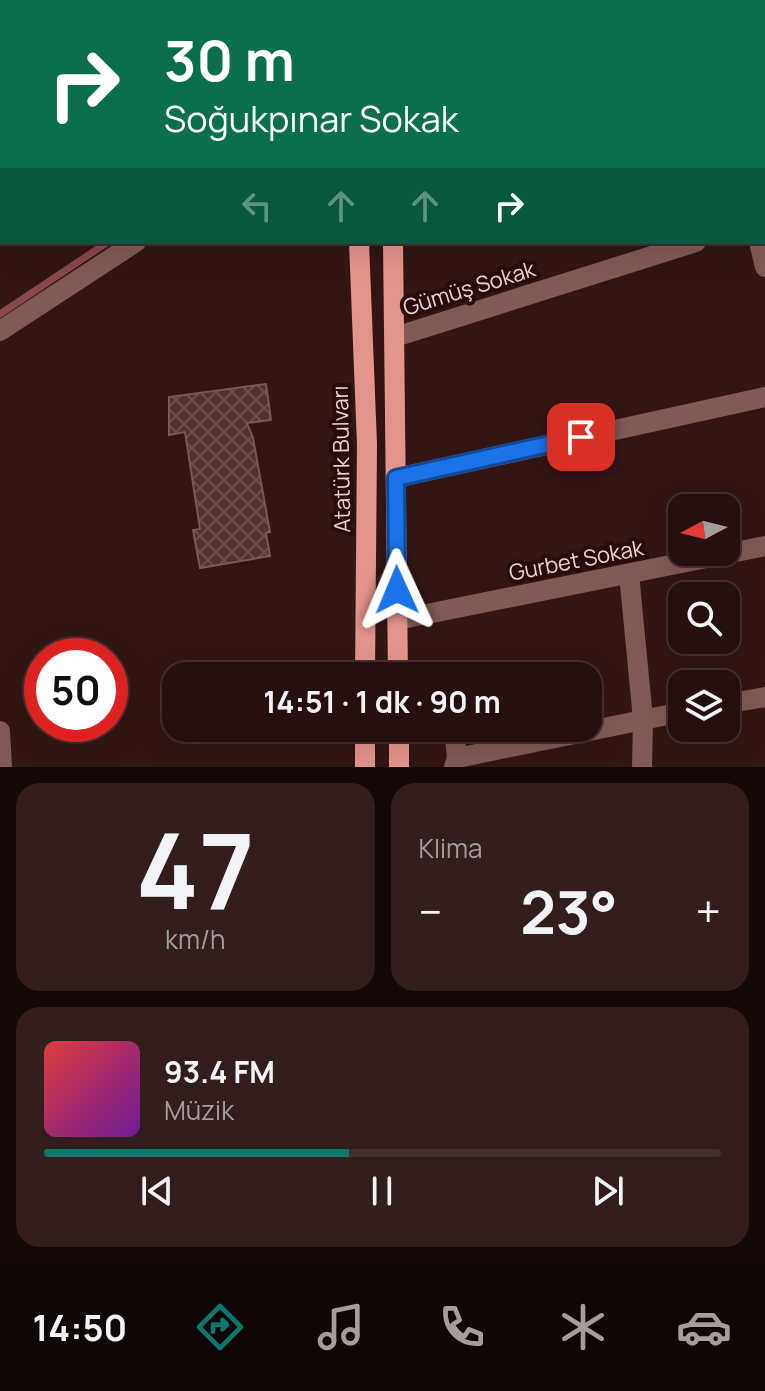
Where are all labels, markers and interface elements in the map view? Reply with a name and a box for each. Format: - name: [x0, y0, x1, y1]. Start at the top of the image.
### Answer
- text: 30 m: [164, 21, 295, 98]
- icon: right: [32, 32, 136, 136]
- text: Soğukpınar Sokak: [164, 94, 459, 143]
- icon: left: [235, 184, 279, 228]
- icon: ahead: [319, 184, 363, 228]
- icon: ahead: [403, 184, 447, 228]
- icon: right: [487, 184, 531, 228]
- street label: Gümüş Sokak: [399, 253, 540, 322]
- street label: Atatürk Bulvarı: [325, 385, 357, 533]
- pin: [547, 403, 615, 471]
- icon: arrive: [559, 415, 603, 459]
- north arrow: [668, 494, 740, 566]
- map controls: [668, 494, 740, 742]
- street label: Gurbet Sokak: [506, 532, 647, 588]
- position arrow: [355, 548, 439, 632]
- button: search: [668, 582, 740, 654]
- speed limit sign: 50: [24, 638, 128, 742]
- button: layers: [668, 670, 740, 742]
- text: 14:51 · 1 dk · 90 m: [263, 681, 501, 722]
- text: 47: [136, 798, 255, 940]
- text: Klima: [419, 830, 483, 866]
- text: 23°: [520, 870, 618, 952]
- text: −: [419, 881, 442, 941]
- text: +: [696, 881, 721, 941]
- text: km/h: [165, 921, 225, 957]
- text: 93.4 FM: [164, 1051, 275, 1092]
- text: Müzik: [164, 1092, 234, 1128]
- icon: previous: [135, 1169, 179, 1213]
- icon: pause: [360, 1169, 404, 1213]
- icon: next: [586, 1169, 630, 1213]
- icon: directions: [192, 1299, 248, 1355]
- icon: music: [313, 1299, 369, 1355]
- icon: phone: [434, 1299, 490, 1355]
- icon: climate: [555, 1299, 611, 1355]
- icon: car: [676, 1299, 732, 1355]
- text: 14:50: [33, 1303, 127, 1352]

